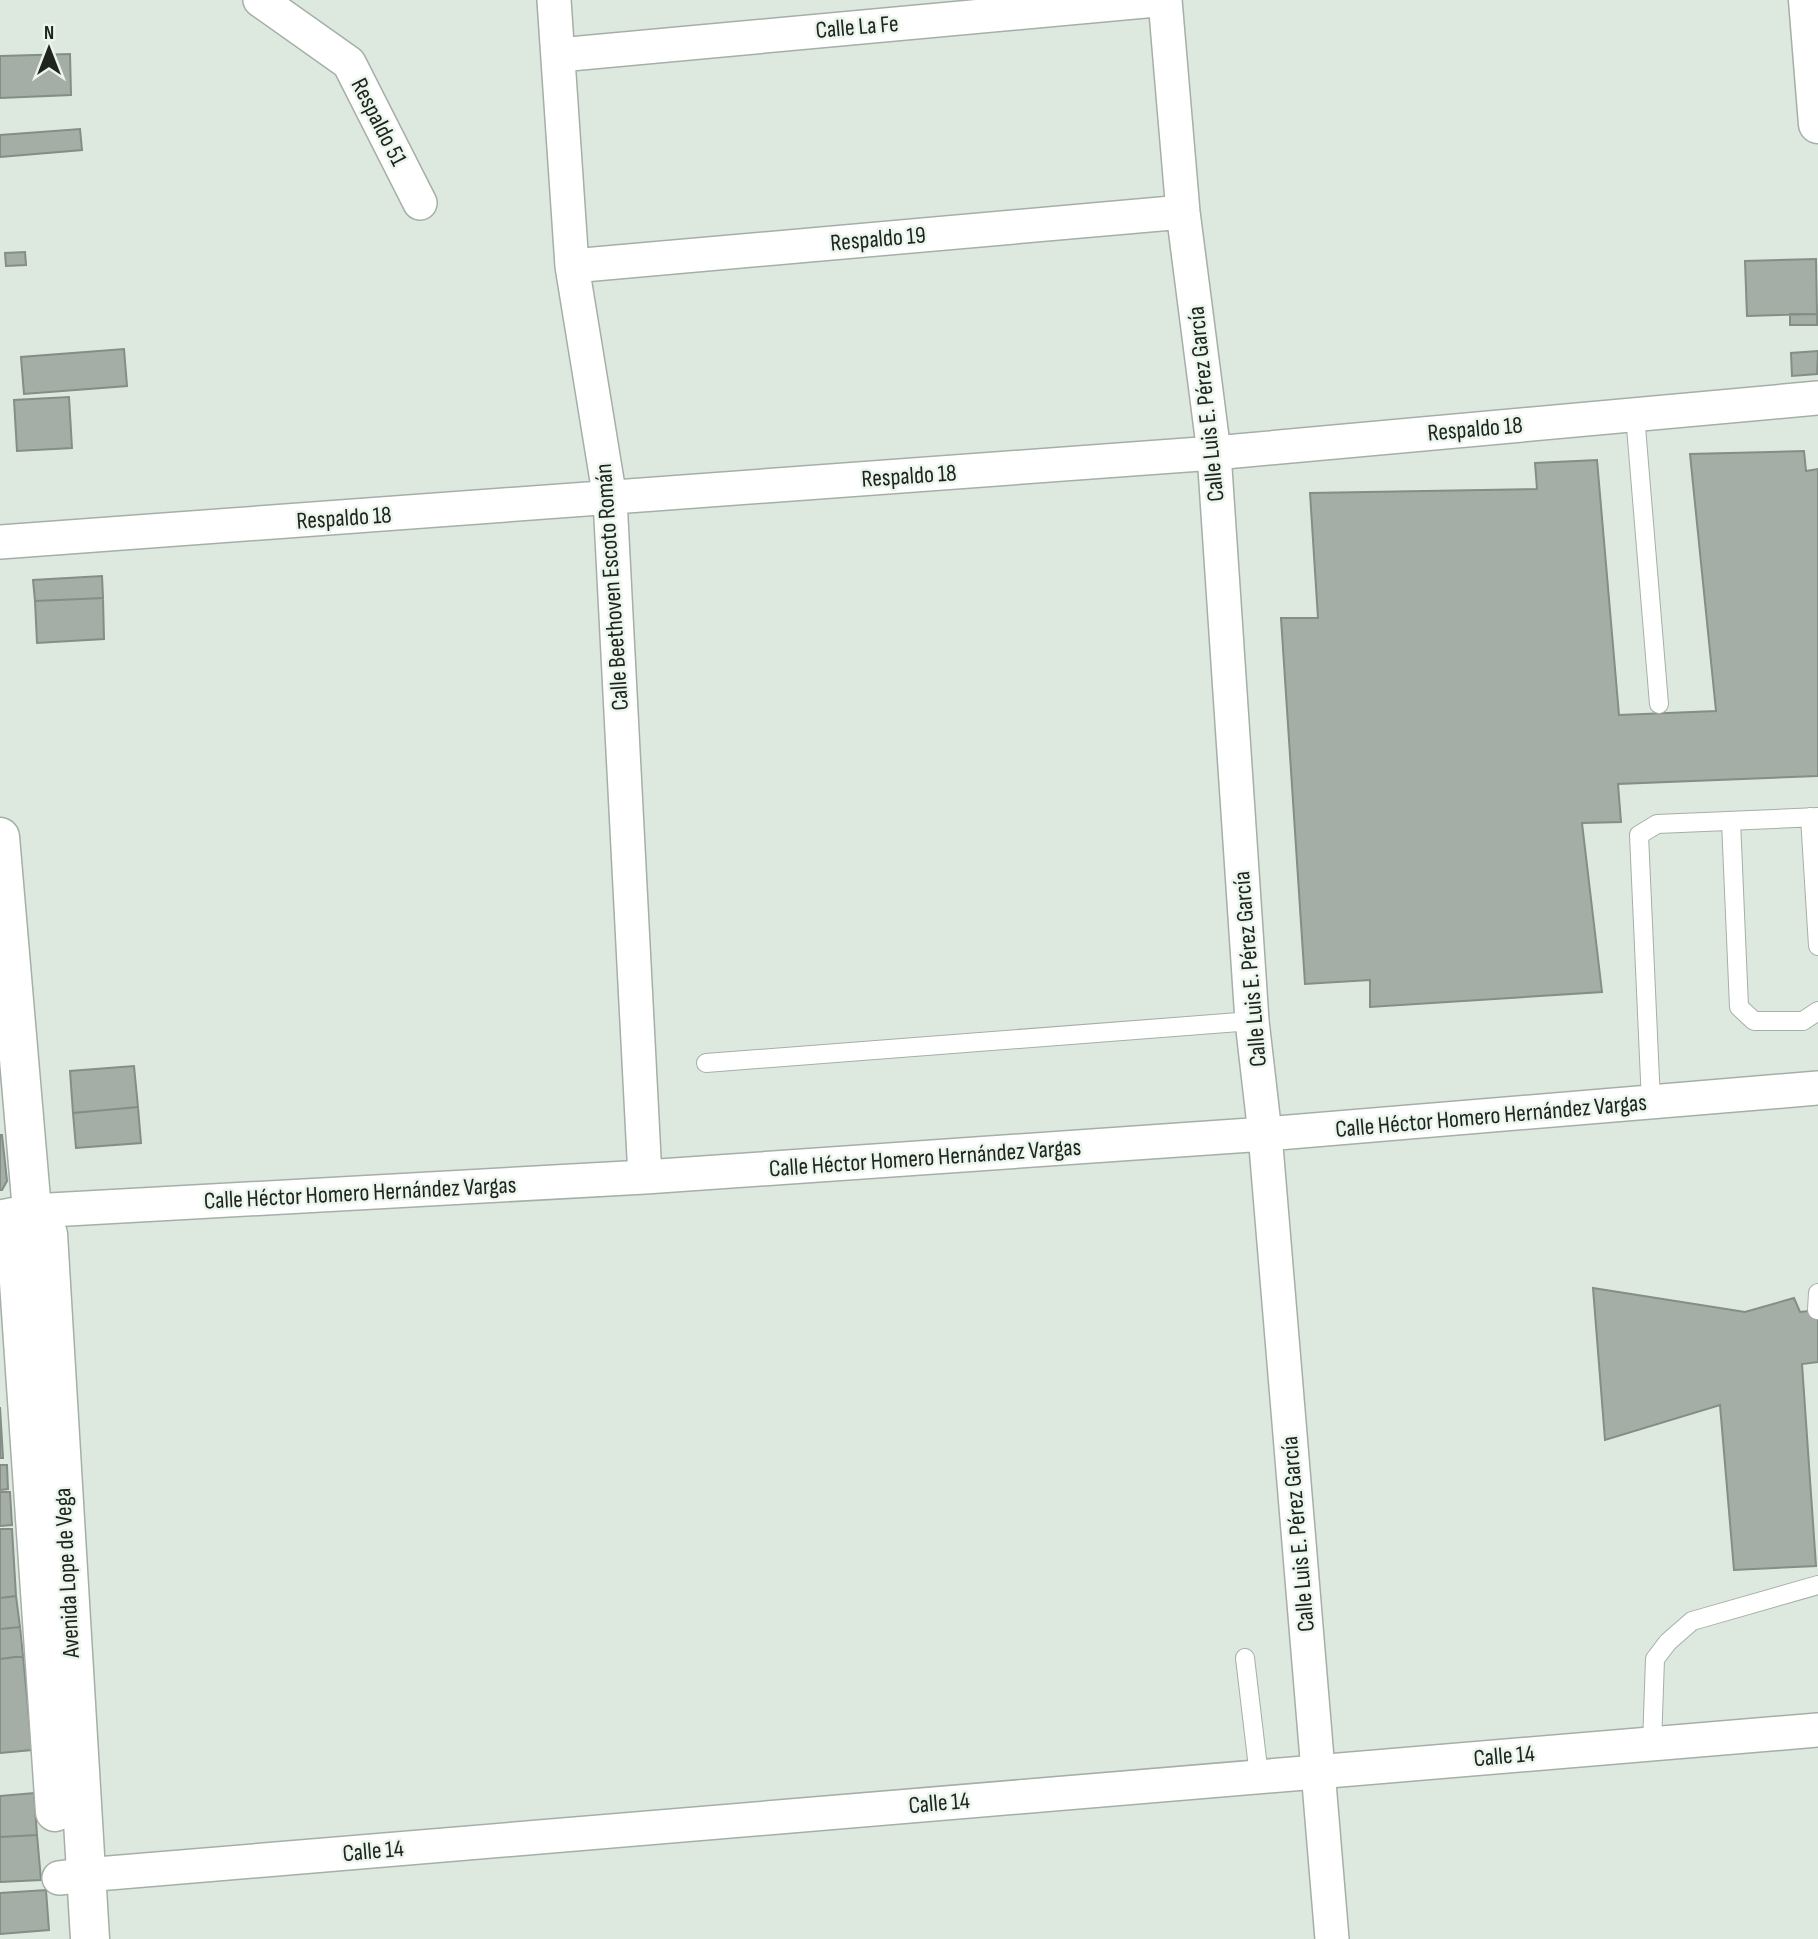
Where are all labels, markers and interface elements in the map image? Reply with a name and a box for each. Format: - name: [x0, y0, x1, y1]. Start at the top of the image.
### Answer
- street label: Calle La Fe: [814, 9, 900, 45]
- north arrow: [14, 14, 84, 84]
- text: N: [44, 22, 54, 45]
- street label: Respaldo 51: [345, 73, 414, 171]
- street label: Respaldo 19: [829, 220, 927, 258]
- street label: Calle Luis E. Pérez García: [1181, 305, 1231, 503]
- street label: Respaldo 18: [1426, 410, 1524, 448]
- street label: Respaldo 18: [860, 458, 958, 494]
- street label: Calle Beethoven Escoto Román: [589, 463, 635, 711]
- street label: Respaldo 18: [295, 500, 393, 536]
- street label: Calle Luis E. Pérez García: [1227, 870, 1273, 1068]
- street label: Calle Héctor Homero Hernández Vargas: [1334, 1088, 1648, 1144]
- street label: Calle Héctor Homero Hernández Vargas: [768, 1133, 1082, 1183]
- street label: Calle Héctor Homero Hernández Vargas: [203, 1170, 517, 1216]
- street label: Calle Luis E. Pérez García: [1275, 1435, 1321, 1633]
- street label: Avenida Lope de Vega: [48, 1487, 86, 1660]
- street label: Calle 14: [1472, 1739, 1536, 1773]
- street label: Calle 14: [907, 1786, 971, 1820]
- street label: Calle 14: [341, 1834, 405, 1868]

